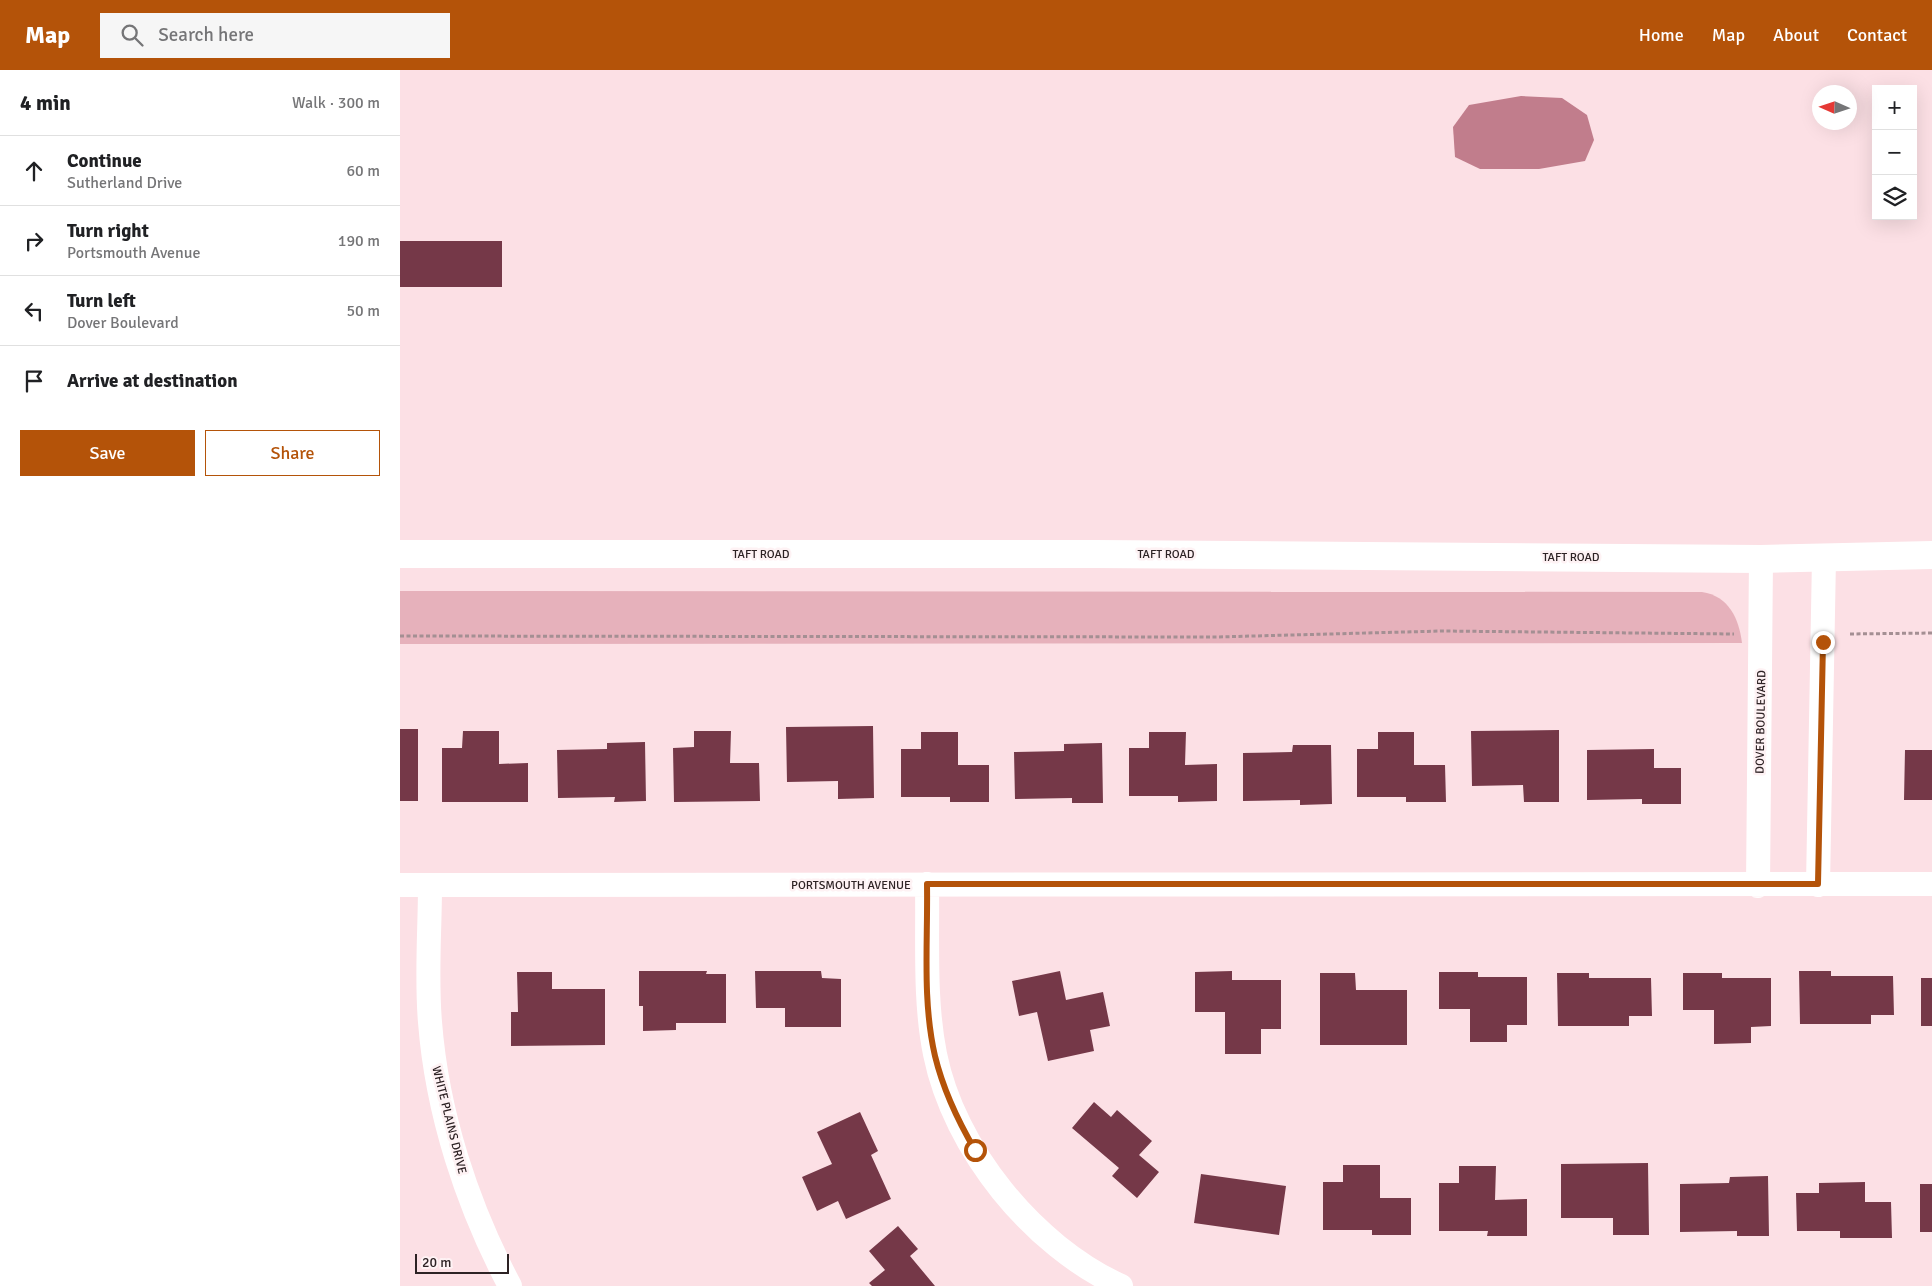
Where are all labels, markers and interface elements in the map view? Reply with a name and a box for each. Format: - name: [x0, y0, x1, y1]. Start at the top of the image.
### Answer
- search box: [100, 13, 450, 58]
- text: Map: [25, 20, 70, 50]
- icon: search: [118, 21, 146, 49]
- text: Search here: [158, 23, 254, 47]
- text: Home: [1639, 24, 1684, 46]
- text: Map: [1712, 24, 1745, 46]
- text: About: [1773, 24, 1819, 46]
- text: Contact: [1847, 24, 1907, 46]
- north arrow: [1812, 85, 1857, 130]
- map controls: [1872, 85, 1917, 220]
- button: +: [1872, 85, 1917, 130]
- text: 4 min: [20, 90, 71, 116]
- text: Walk · 300 m: [292, 93, 380, 113]
- button: −: [1872, 130, 1917, 175]
- text: Continue: [67, 149, 142, 173]
- icon: ahead: [20, 157, 48, 185]
- text: 60 m: [346, 161, 380, 181]
- text: Sutherland Drive: [67, 173, 182, 193]
- button: layers: [1872, 175, 1917, 220]
- text: Turn right: [67, 219, 149, 243]
- icon: right: [20, 227, 48, 255]
- text: 190 m: [338, 231, 380, 251]
- text: Portsmouth Avenue: [67, 243, 200, 263]
- text: Turn left: [67, 289, 136, 313]
- icon: left: [20, 297, 48, 325]
- text: 50 m: [346, 301, 380, 321]
- text: Dover Boulevard: [67, 313, 179, 333]
- icon: arrive: [20, 367, 48, 395]
- text: Arrive at destination: [67, 369, 238, 393]
- button: Save: [20, 430, 195, 476]
- button: Share: [205, 430, 380, 476]
- street label: TAFT ROAD: [732, 547, 790, 562]
- street label: TAFT ROAD: [1137, 547, 1195, 562]
- street label: TAFT ROAD: [1542, 550, 1600, 565]
- route end: [1812, 631, 1835, 654]
- street label: DOVER BOULEVARD: [1753, 670, 1769, 774]
- street label: PORTSMOUTH AVENUE: [791, 878, 911, 893]
- street label: WHITE PLAINS DRIVE: [428, 1065, 470, 1176]
- route start: [964, 1139, 987, 1162]
- scale bar: [415, 1251, 509, 1274]
- text: 20 m: [422, 1254, 451, 1271]

